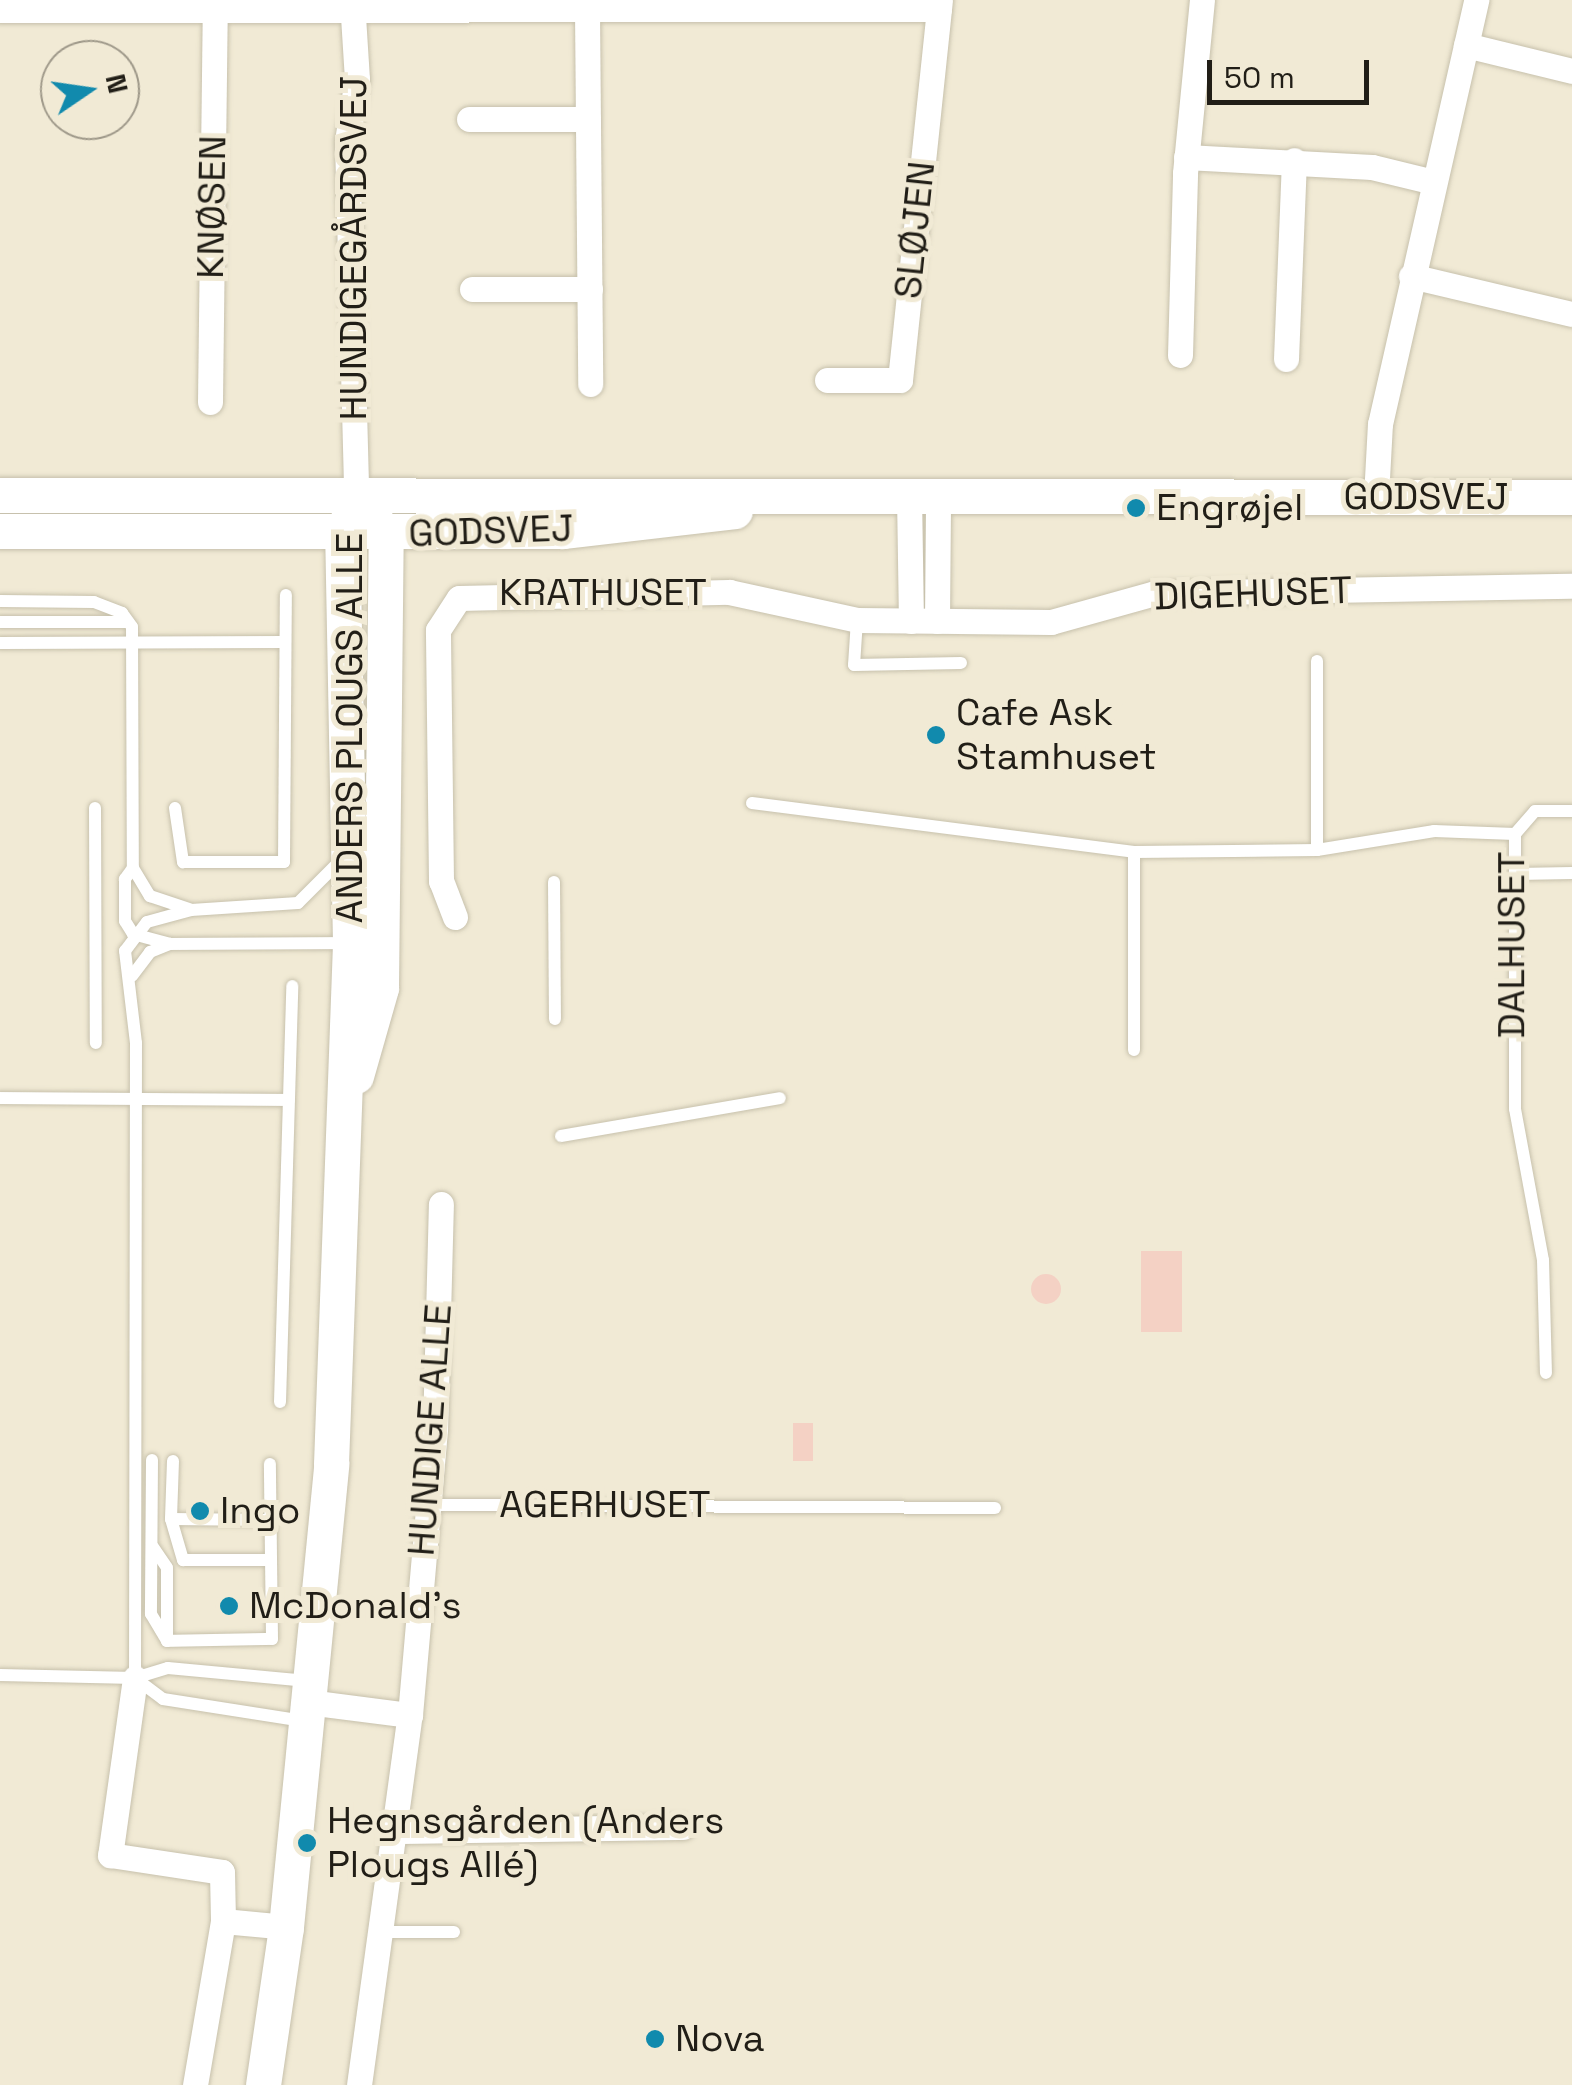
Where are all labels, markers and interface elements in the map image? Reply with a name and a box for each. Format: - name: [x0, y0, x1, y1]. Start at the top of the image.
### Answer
- north arrow: [40, 40, 140, 140]
- scale bar: [1212, 40, 1374, 102]
- text: 50 m: [1224, 58, 1295, 97]
- text: N: [98, 71, 137, 97]
- street label: HUNDIGEGÅRDSVEJ: [331, 76, 377, 420]
- street label: KNØSEN: [188, 135, 236, 279]
- street label: SLØJEN: [885, 159, 945, 301]
- street label: GODSVEJ: [1343, 474, 1509, 520]
- place label: Engrøjel: [1156, 485, 1303, 531]
- marker: Engrøjel: [1125, 497, 1147, 519]
- street label: GODSVEJ: [408, 505, 574, 557]
- street label: ANDERS PLOUGS ALLE: [327, 532, 373, 924]
- street label: DIGEHUSET: [1153, 568, 1353, 620]
- street label: KRATHUSET: [499, 570, 707, 616]
- place label: Cafe Ask Stamhuset: [956, 690, 1157, 779]
- marker: Cafe Ask Stamhuset: [925, 724, 947, 746]
- street label: DALHUSET: [1489, 852, 1535, 1038]
- street label: HUNDIGE ALLE: [398, 1302, 462, 1558]
- street label: AGERHUSET: [499, 1482, 711, 1528]
- place label: Ingo: [220, 1488, 300, 1534]
- marker: Ingo: [189, 1500, 211, 1522]
- place label: McDonald's: [249, 1583, 462, 1629]
- marker: McDonald's: [218, 1595, 240, 1617]
- place label: Hegnsgården (Anders Plougs Allé): [327, 1798, 724, 1888]
- marker: Hegnsgården (Anders Plougs Allé): [296, 1832, 318, 1854]
- place label: Nova: [675, 2016, 765, 2062]
- marker: Nova: [644, 2028, 666, 2050]

